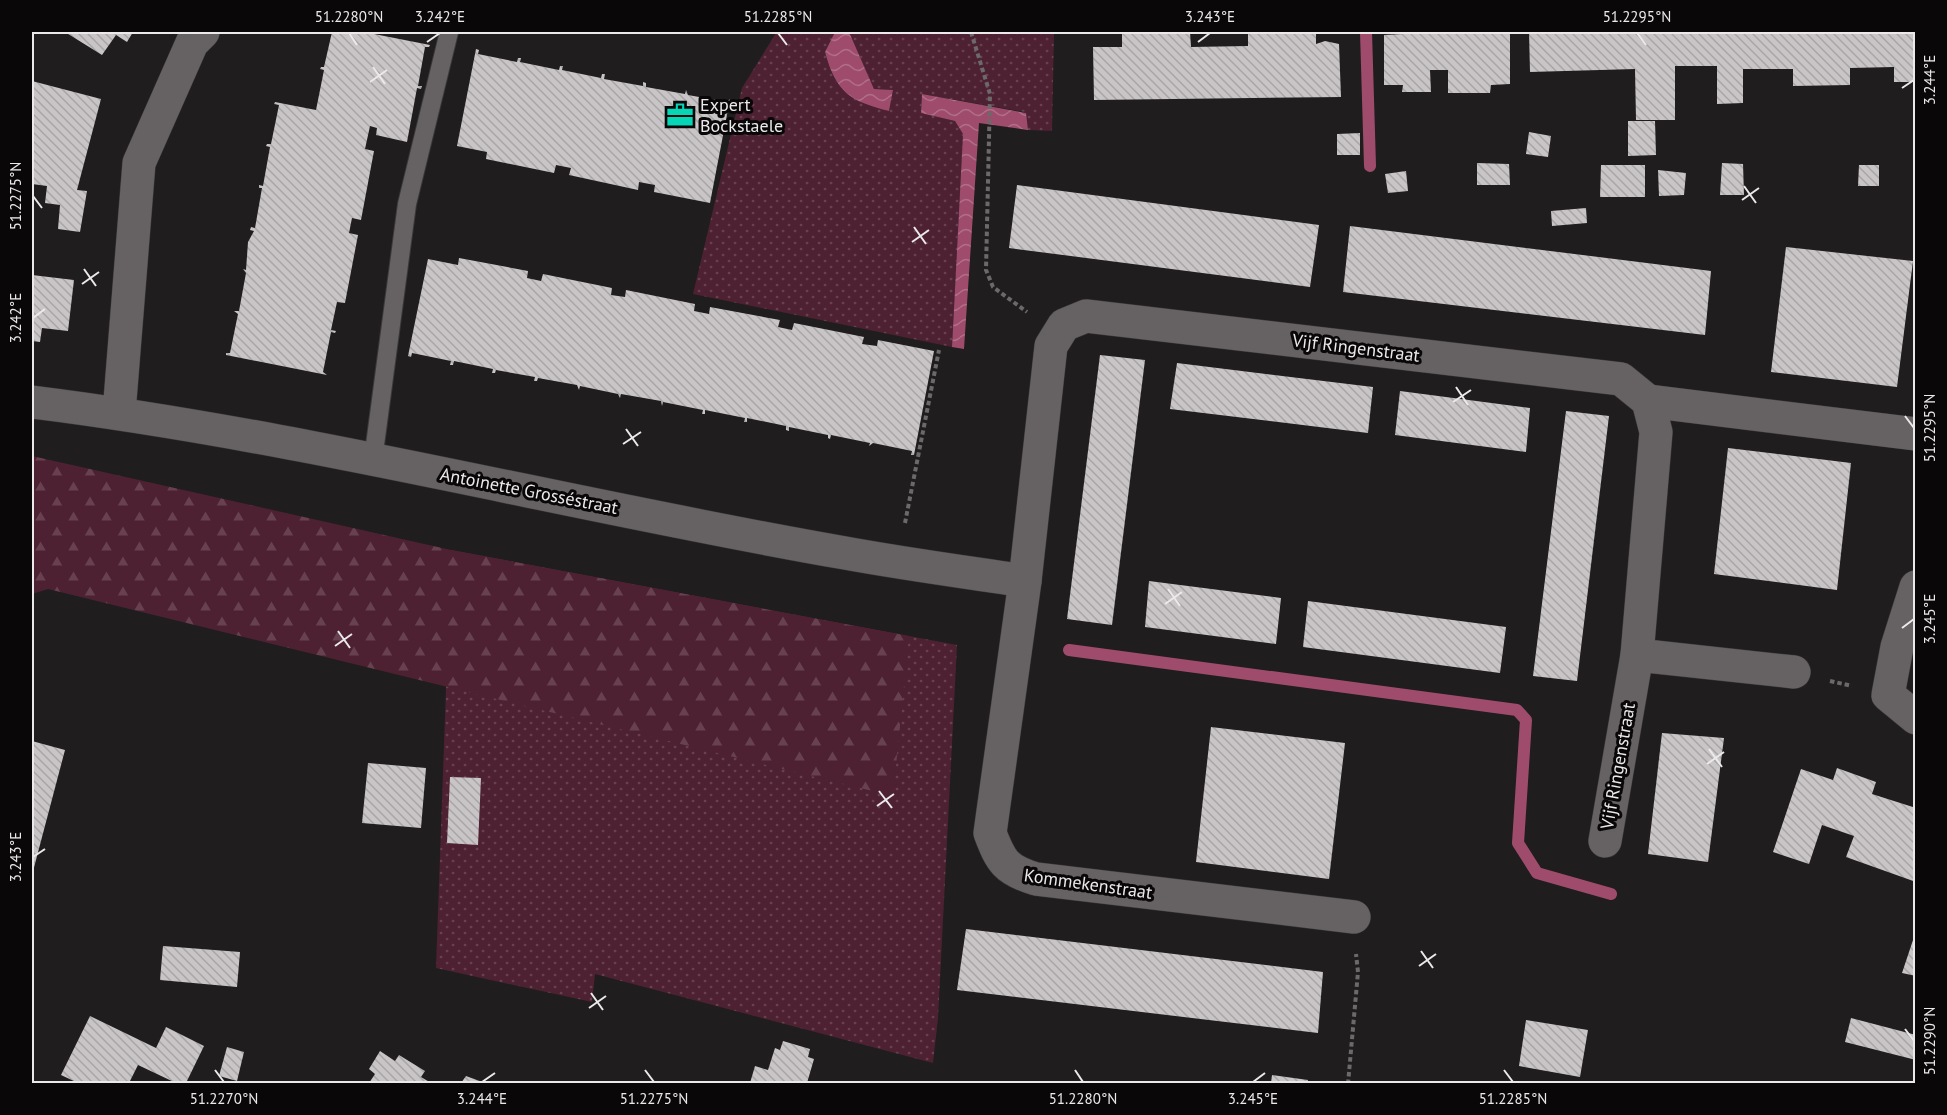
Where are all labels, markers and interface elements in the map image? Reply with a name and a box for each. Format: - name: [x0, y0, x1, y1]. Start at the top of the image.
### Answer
- text: 51.2280°N: [315, 7, 383, 26]
- text: 3.242°E: [415, 7, 465, 26]
- text: 51.2285°N: [744, 7, 812, 26]
- text: 3.243°E: [1185, 7, 1235, 26]
- text: 51.2295°N: [1603, 7, 1671, 26]
- text: 3.244°E: [1920, 55, 1939, 105]
- place label: Expert Bockstaele: [700, 93, 783, 137]
- office icon: Expert Bockstaele: [665, 100, 695, 130]
- text: 51.2275°N: [6, 162, 25, 230]
- text: 3.242°E: [6, 293, 25, 343]
- street label: Vijf Ringenstraat: [1290, 328, 1421, 367]
- text: 51.2295°N: [1920, 394, 1939, 462]
- street label: Antoinette Grosséstraat: [438, 462, 620, 519]
- text: 3.245°E: [1920, 594, 1939, 644]
- street label: Vijf Ringenstraat: [1595, 701, 1640, 832]
- text: 3.243°E: [6, 832, 25, 882]
- street label: Kommekenstraat: [1022, 863, 1154, 904]
- text: 51.2290°N: [1920, 1007, 1939, 1075]
- text: 51.2270°N: [190, 1089, 258, 1108]
- text: 3.244°E: [457, 1089, 507, 1108]
- text: 51.2275°N: [620, 1089, 688, 1108]
- text: 51.2280°N: [1049, 1089, 1117, 1108]
- text: 3.245°E: [1228, 1089, 1278, 1108]
- text: 51.2285°N: [1479, 1089, 1547, 1108]

